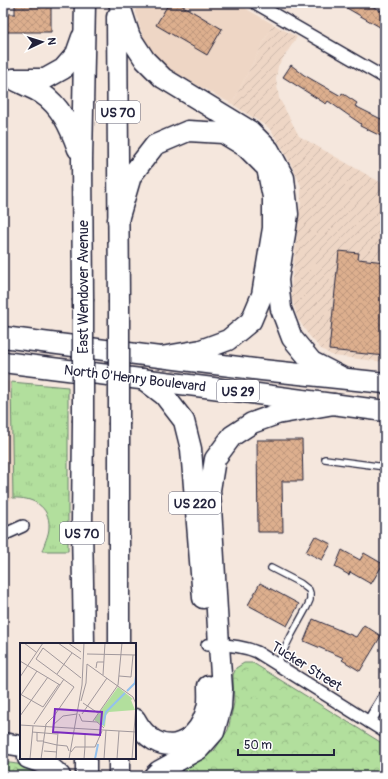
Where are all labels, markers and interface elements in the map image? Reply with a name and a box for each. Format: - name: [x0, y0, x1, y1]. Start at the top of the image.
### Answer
- north arrow: [22, 22, 62, 62]
- text: N: [45, 37, 58, 46]
- road number: US 70: [96, 101, 140, 123]
- street label: East Wendover Avenue: [75, 220, 92, 354]
- street label: North O'Henry Boulevard: [63, 361, 207, 396]
- road number: US 29: [217, 380, 259, 402]
- road number: US 220: [169, 492, 221, 514]
- road number: US 70: [60, 522, 104, 544]
- street label: Tucker Street: [268, 638, 346, 695]
- inset map: [20, 643, 136, 759]
- scale bar: [238, 731, 334, 757]
- text: 50 m: [244, 738, 272, 753]

